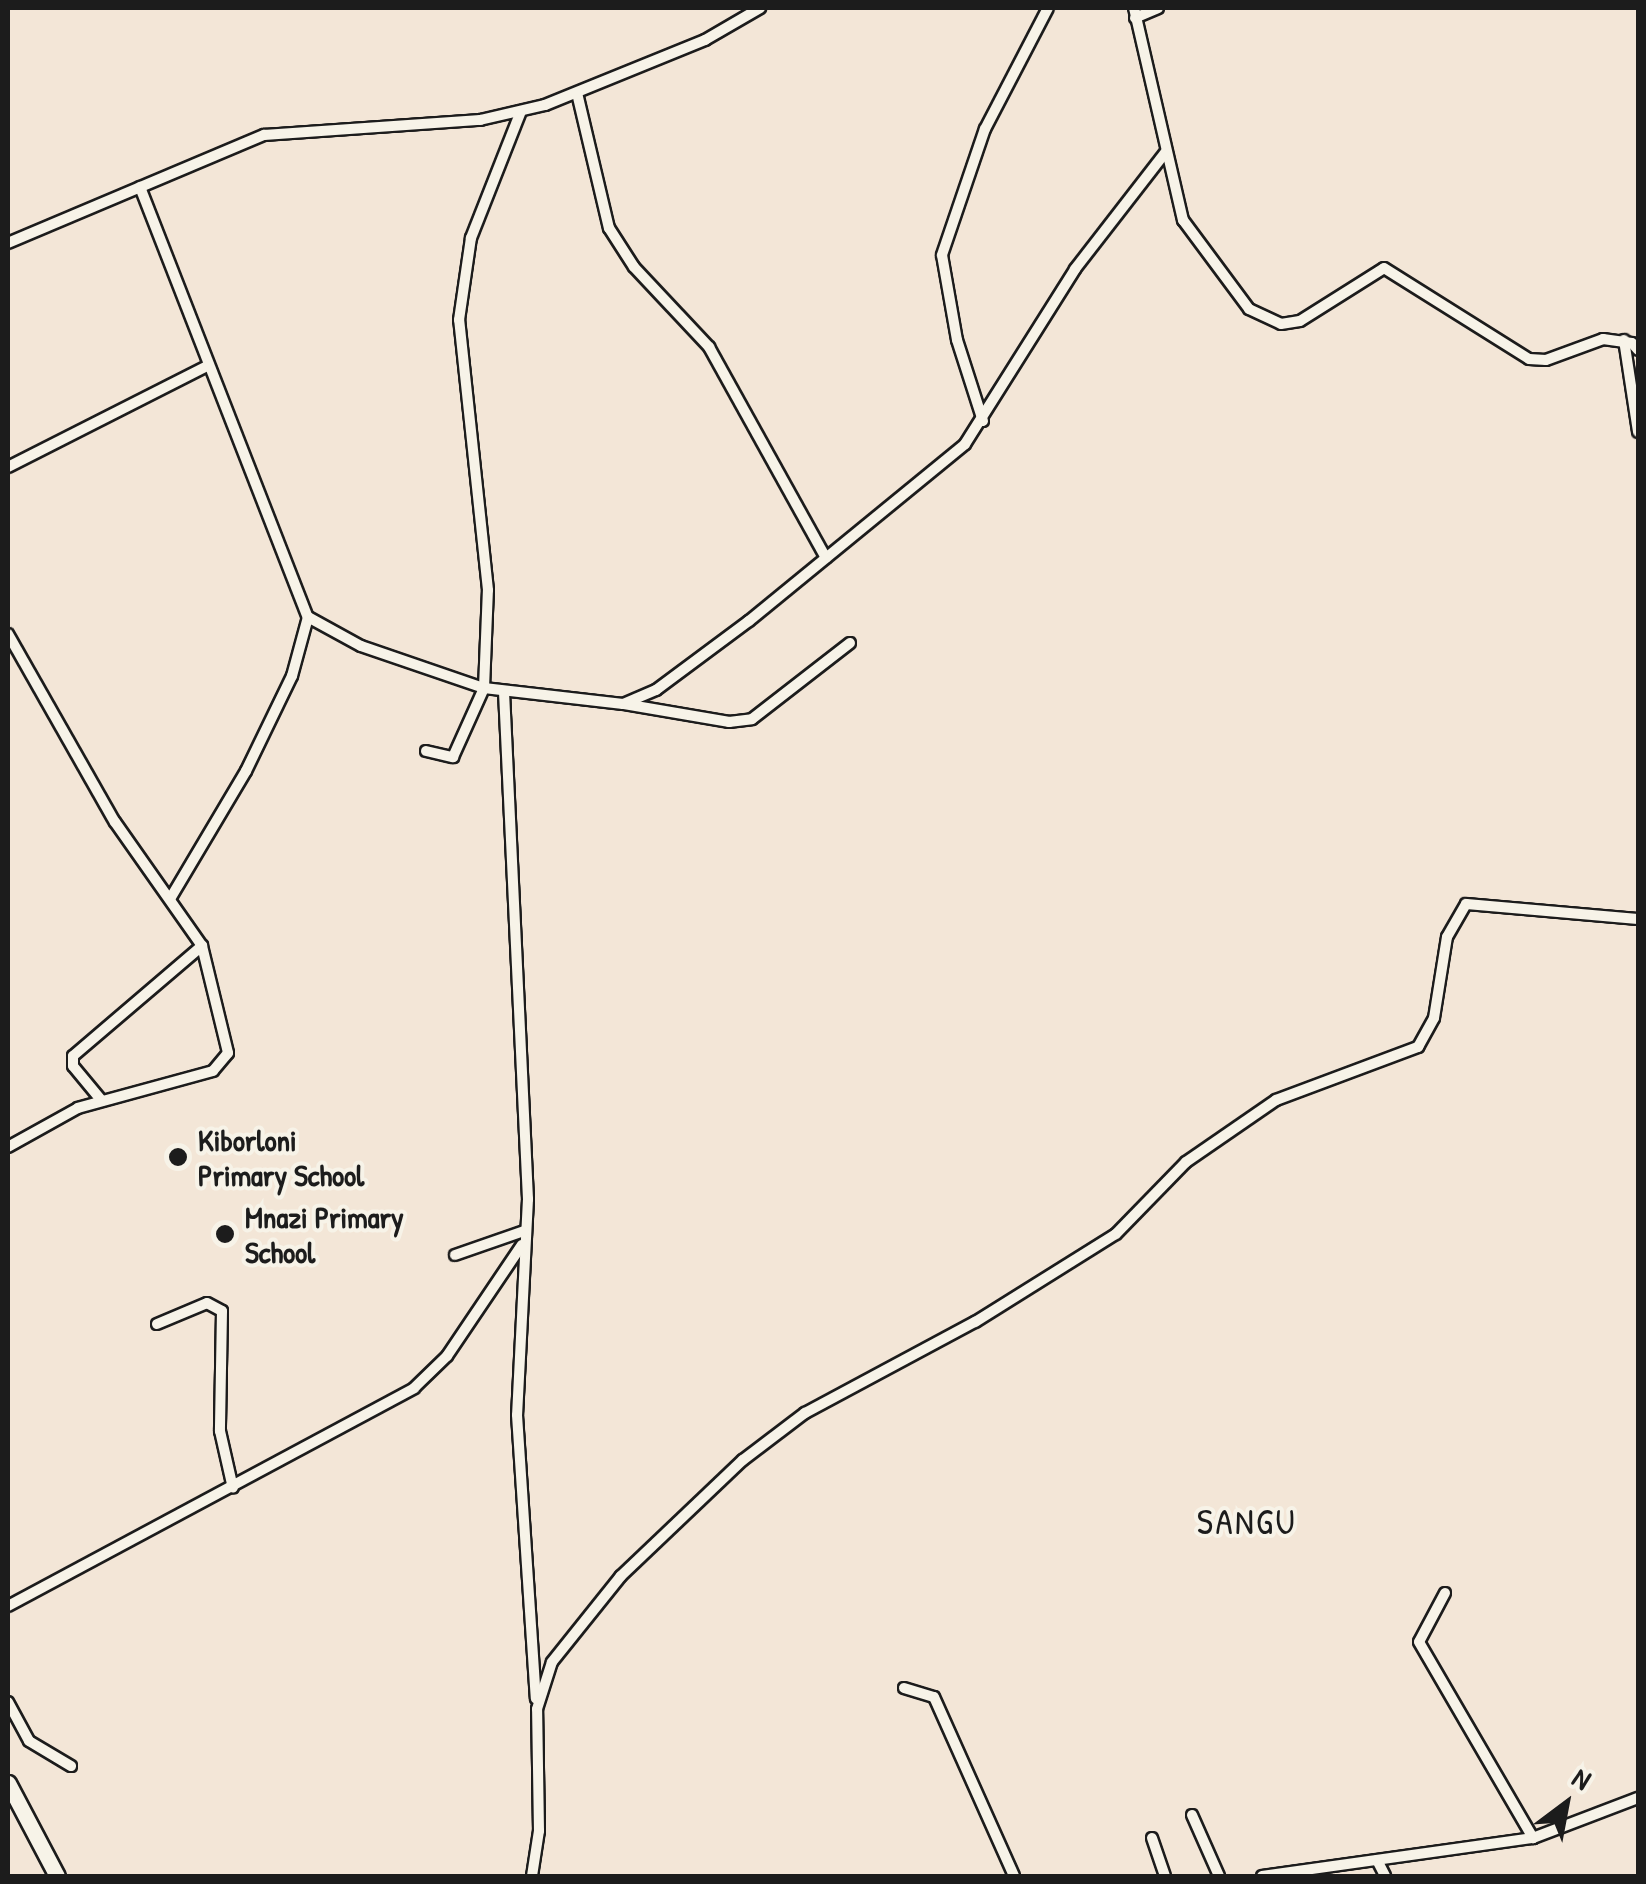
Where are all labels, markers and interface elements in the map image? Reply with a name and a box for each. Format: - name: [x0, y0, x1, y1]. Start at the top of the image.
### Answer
- place label: Kiborloni Primary School: [198, 1122, 364, 1192]
- marker: Kiborloni Primary School: [167, 1146, 189, 1168]
- place label: Mnazi Primary School: [245, 1199, 404, 1270]
- marker: Mnazi Primary School: [214, 1223, 236, 1245]
- district label: SANGU: [1197, 1501, 1297, 1543]
- north arrow: [1516, 1754, 1616, 1854]
- text: N: [1566, 1758, 1598, 1799]

